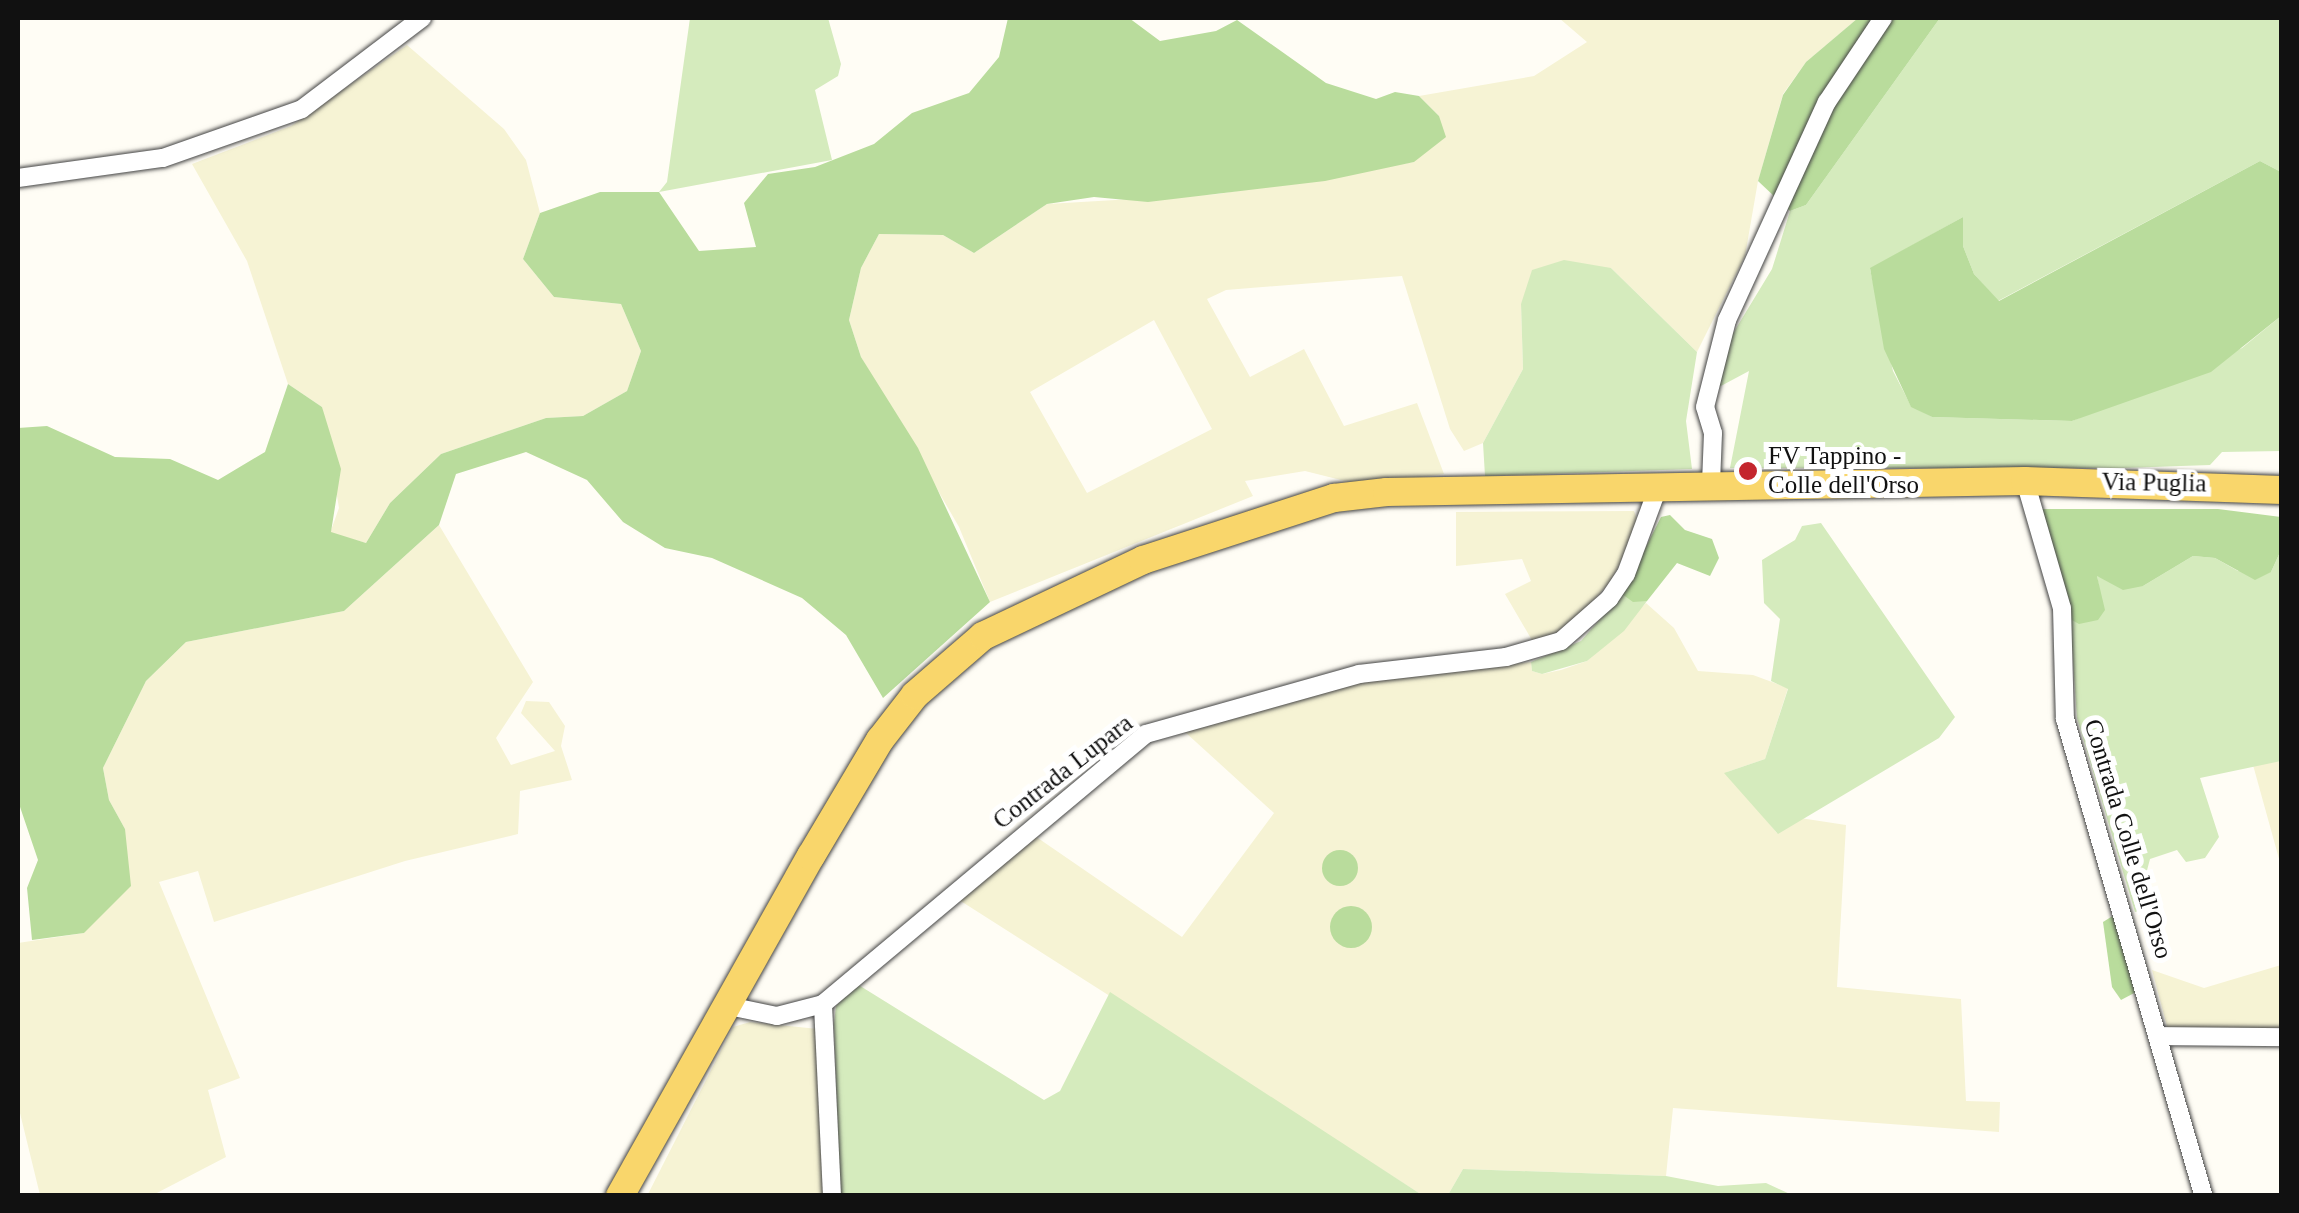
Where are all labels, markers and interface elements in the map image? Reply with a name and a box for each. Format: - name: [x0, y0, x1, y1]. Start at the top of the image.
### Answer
- place label: FV Tappino - Colle dell'Orso: [1768, 442, 1919, 501]
- marker: FV Tappino - Colle dell'Orso: [1737, 460, 1759, 482]
- street label: Via Puglia: [2101, 467, 2207, 499]
- street label: Contrada Lupara: [987, 708, 1139, 836]
- street label: Contrada Colle dell'Orso: [2077, 716, 2179, 962]

